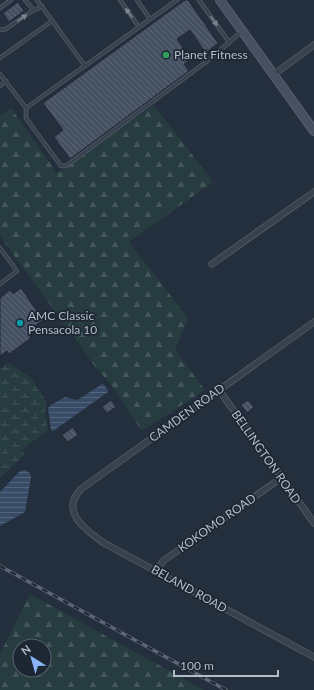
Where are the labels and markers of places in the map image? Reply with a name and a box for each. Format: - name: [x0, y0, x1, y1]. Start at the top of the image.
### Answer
- place label: Planet Fitness: [174, 47, 248, 62]
- marker: Planet Fitness: [161, 50, 171, 60]
- place label: AMC Classic Pensacola 10: [28, 308, 97, 337]
- marker: AMC Classic Pensacola 10: [15, 318, 25, 328]

